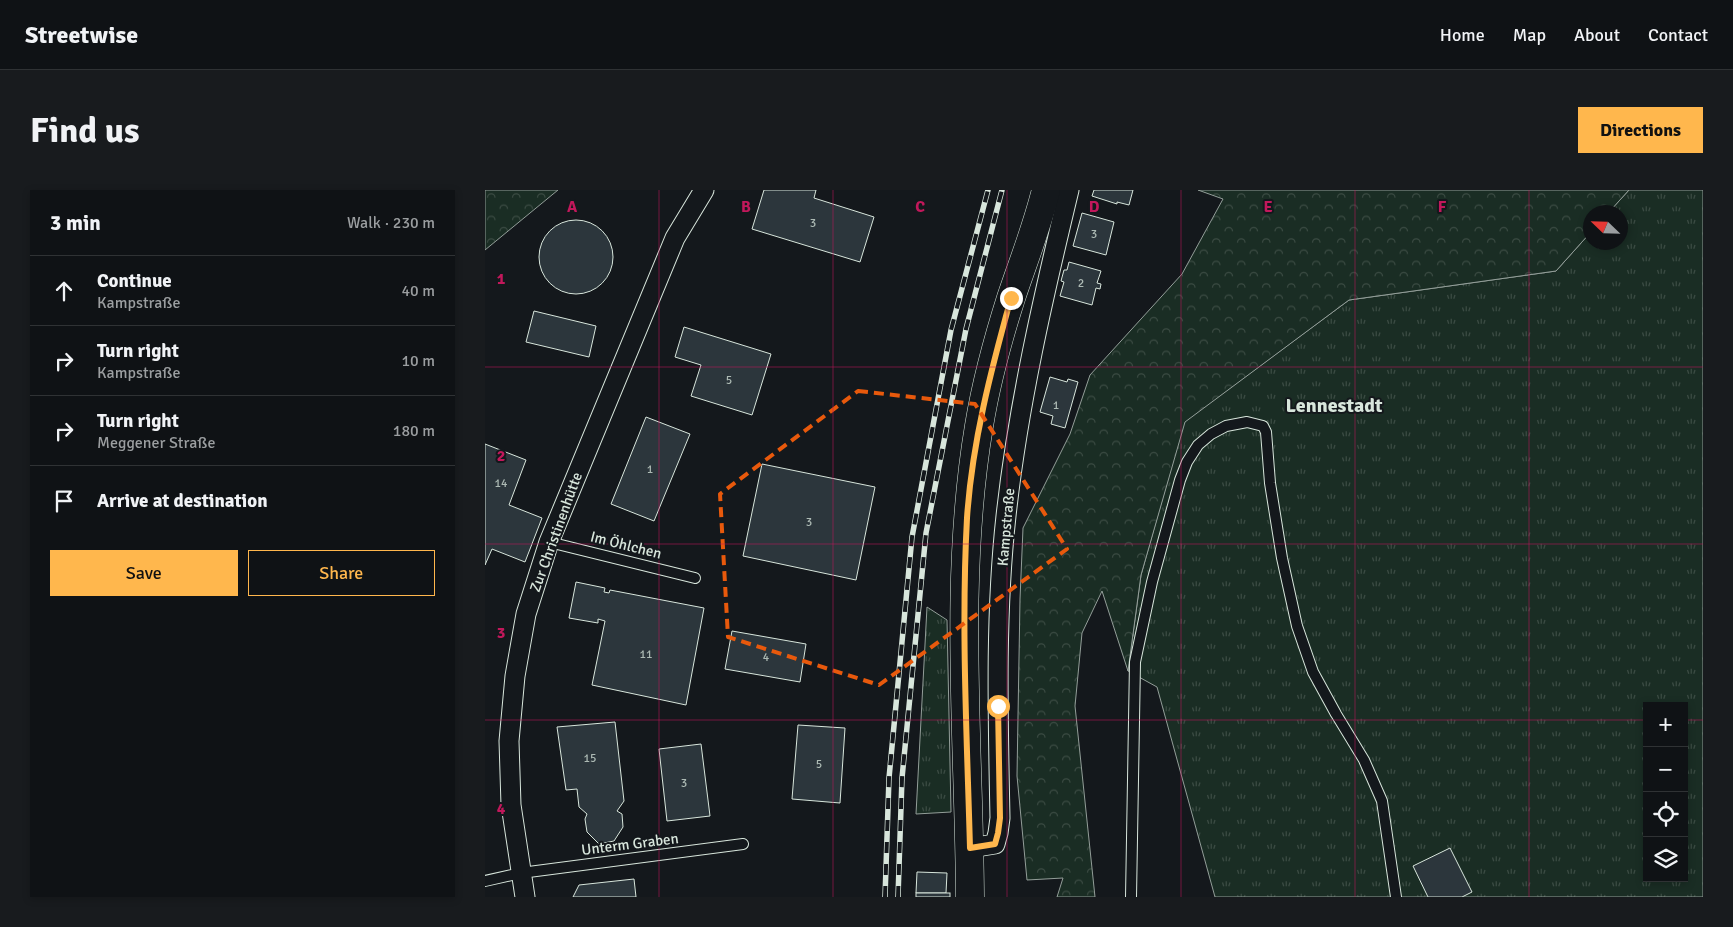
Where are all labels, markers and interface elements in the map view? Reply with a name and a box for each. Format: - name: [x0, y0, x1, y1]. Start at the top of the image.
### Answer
- text: Streetwise: [25, 20, 138, 50]
- text: Home: [1440, 24, 1485, 46]
- text: Map: [1513, 24, 1546, 46]
- text: About: [1574, 24, 1620, 46]
- text: Contact: [1648, 24, 1708, 46]
- button: Directions: [1578, 107, 1703, 153]
- text: Find us: [30, 109, 140, 152]
- text: A: [567, 197, 578, 217]
- text: B: [741, 197, 751, 217]
- text: C: [915, 197, 925, 217]
- text: D: [1089, 197, 1100, 217]
- text: E: [1263, 197, 1273, 217]
- text: F: [1438, 197, 1447, 217]
- north arrow: [1583, 205, 1628, 250]
- text: 3 min: [50, 210, 101, 236]
- text: Walk · 230 m: [347, 213, 435, 233]
- house number: 3: [810, 216, 816, 231]
- house number: 3: [1091, 227, 1097, 242]
- text: Continue: [97, 269, 172, 293]
- text: 1: [497, 269, 506, 289]
- house number: 2: [1078, 276, 1084, 291]
- icon: ahead: [50, 277, 78, 305]
- text: 40 m: [401, 281, 435, 301]
- route end: [1000, 287, 1023, 310]
- text: Kampstraße: [97, 293, 180, 313]
- text: Turn right: [97, 339, 179, 363]
- icon: right: [50, 347, 78, 375]
- text: 10 m: [401, 351, 435, 371]
- text: Kampstraße: [97, 363, 180, 383]
- house number: 5: [726, 373, 732, 388]
- district label: Lennestadt: [1286, 393, 1383, 418]
- house number: 1: [1053, 398, 1059, 413]
- text: Turn right: [97, 409, 179, 433]
- icon: right: [50, 417, 78, 445]
- text: 180 m: [393, 421, 435, 441]
- text: Meggener Straße: [97, 433, 215, 453]
- text: 2: [497, 446, 505, 466]
- house number: 1: [647, 462, 653, 477]
- street label: Zur Christinenhütte: [526, 470, 586, 594]
- house number: 14: [495, 476, 508, 491]
- icon: arrive: [50, 487, 78, 515]
- street label: Kampstraße: [994, 487, 1018, 567]
- text: Arrive at destination: [97, 489, 268, 513]
- house number: 3: [806, 515, 812, 530]
- street label: Im Öhlchen: [588, 527, 664, 563]
- button: Save: [50, 550, 238, 596]
- button: Share: [248, 550, 435, 596]
- text: 3: [497, 623, 505, 643]
- house number: 11: [640, 647, 652, 662]
- house number: 4: [763, 650, 770, 665]
- route start: [987, 695, 1010, 718]
- map controls: [1643, 702, 1688, 882]
- button: +: [1643, 702, 1688, 747]
- button: −: [1643, 747, 1688, 792]
- house number: 15: [584, 751, 596, 766]
- house number: 5: [816, 757, 822, 772]
- house number: 3: [681, 776, 687, 791]
- button: locate: [1643, 792, 1688, 837]
- text: 4: [497, 799, 506, 819]
- street label: Unterm Graben: [580, 829, 680, 859]
- button: layers: [1643, 837, 1688, 882]

